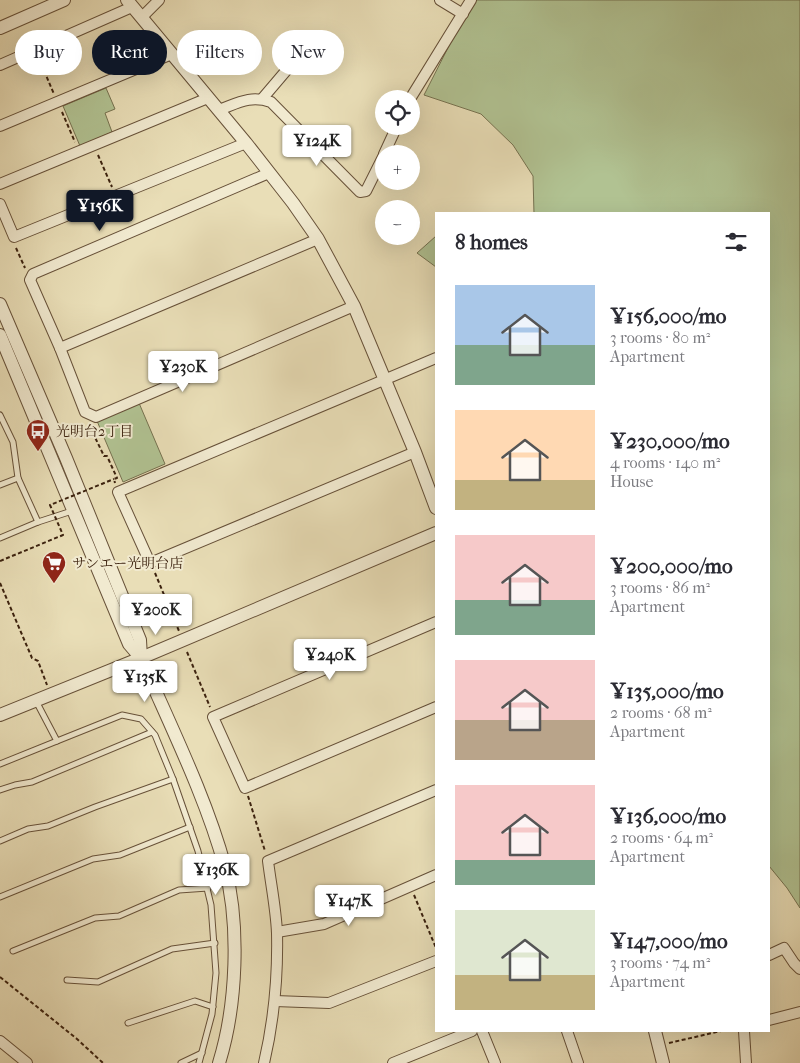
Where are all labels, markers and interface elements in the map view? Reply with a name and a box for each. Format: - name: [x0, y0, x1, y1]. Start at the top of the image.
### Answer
- chip: Buy: [15, 30, 82, 75]
- chip: Rent: [92, 30, 167, 75]
- chip: Filters: [177, 30, 262, 75]
- chip: New: [272, 30, 344, 75]
- map controls: [375, 90, 420, 245]
- button: locate: [375, 90, 420, 135]
- pin: ¥124K: [282, 124, 352, 167]
- text: ¥124K: [293, 131, 341, 150]
- button: +: [375, 145, 420, 190]
- pin: ¥156K: [65, 190, 135, 232]
- text: ¥156K: [77, 196, 123, 215]
- button: −: [375, 200, 420, 245]
- icon: filters: [722, 228, 750, 256]
- text: 8 homes: [455, 230, 528, 254]
- text: ¥156,000/mo: [610, 304, 726, 328]
- icon: home: [495, 305, 555, 365]
- text: 3 rooms · 80 m²: [610, 328, 710, 347]
- text: Apartment: [610, 347, 685, 366]
- pin: ¥230K: [148, 350, 218, 393]
- text: ¥230K: [159, 357, 207, 376]
- bus stop icon: 光明台2丁目: [25, 418, 51, 452]
- place label: 光明台2丁目: [56, 423, 133, 440]
- text: ¥230,000/mo: [610, 429, 730, 453]
- icon: home: [495, 430, 555, 490]
- text: 4 rooms · 140 m²: [610, 453, 720, 472]
- text: House: [610, 472, 653, 491]
- supermarket icon: サンエー光明台店: [41, 550, 67, 584]
- text: ¥200,000/mo: [610, 554, 733, 578]
- place label: サンエー光明台店: [72, 555, 183, 572]
- icon: home: [495, 555, 555, 615]
- text: 3 rooms · 86 m²: [610, 578, 710, 597]
- pin: ¥200K: [121, 594, 191, 636]
- text: Apartment: [610, 597, 685, 616]
- text: ¥200K: [131, 600, 181, 619]
- pin: ¥240K: [295, 638, 365, 681]
- text: ¥240K: [305, 645, 355, 664]
- pin: ¥135K: [110, 660, 180, 703]
- text: ¥135K: [123, 667, 167, 686]
- text: ¥135,000/mo: [610, 679, 724, 703]
- icon: home: [495, 680, 555, 740]
- text: 2 rooms · 68 m²: [610, 703, 712, 722]
- text: Apartment: [610, 722, 685, 741]
- text: ¥136,000/mo: [610, 804, 726, 828]
- icon: home: [495, 805, 555, 865]
- text: 2 rooms · 64 m²: [610, 828, 713, 847]
- text: Apartment: [610, 847, 685, 866]
- pin: ¥136K: [181, 854, 251, 896]
- text: ¥136K: [193, 860, 239, 879]
- pin: ¥147K: [314, 884, 384, 927]
- text: ¥147K: [326, 891, 372, 910]
- text: ¥147,000/mo: [610, 929, 728, 953]
- icon: home: [495, 930, 555, 990]
- text: 3 rooms · 74 m²: [610, 953, 710, 972]
- text: Apartment: [610, 972, 685, 991]

